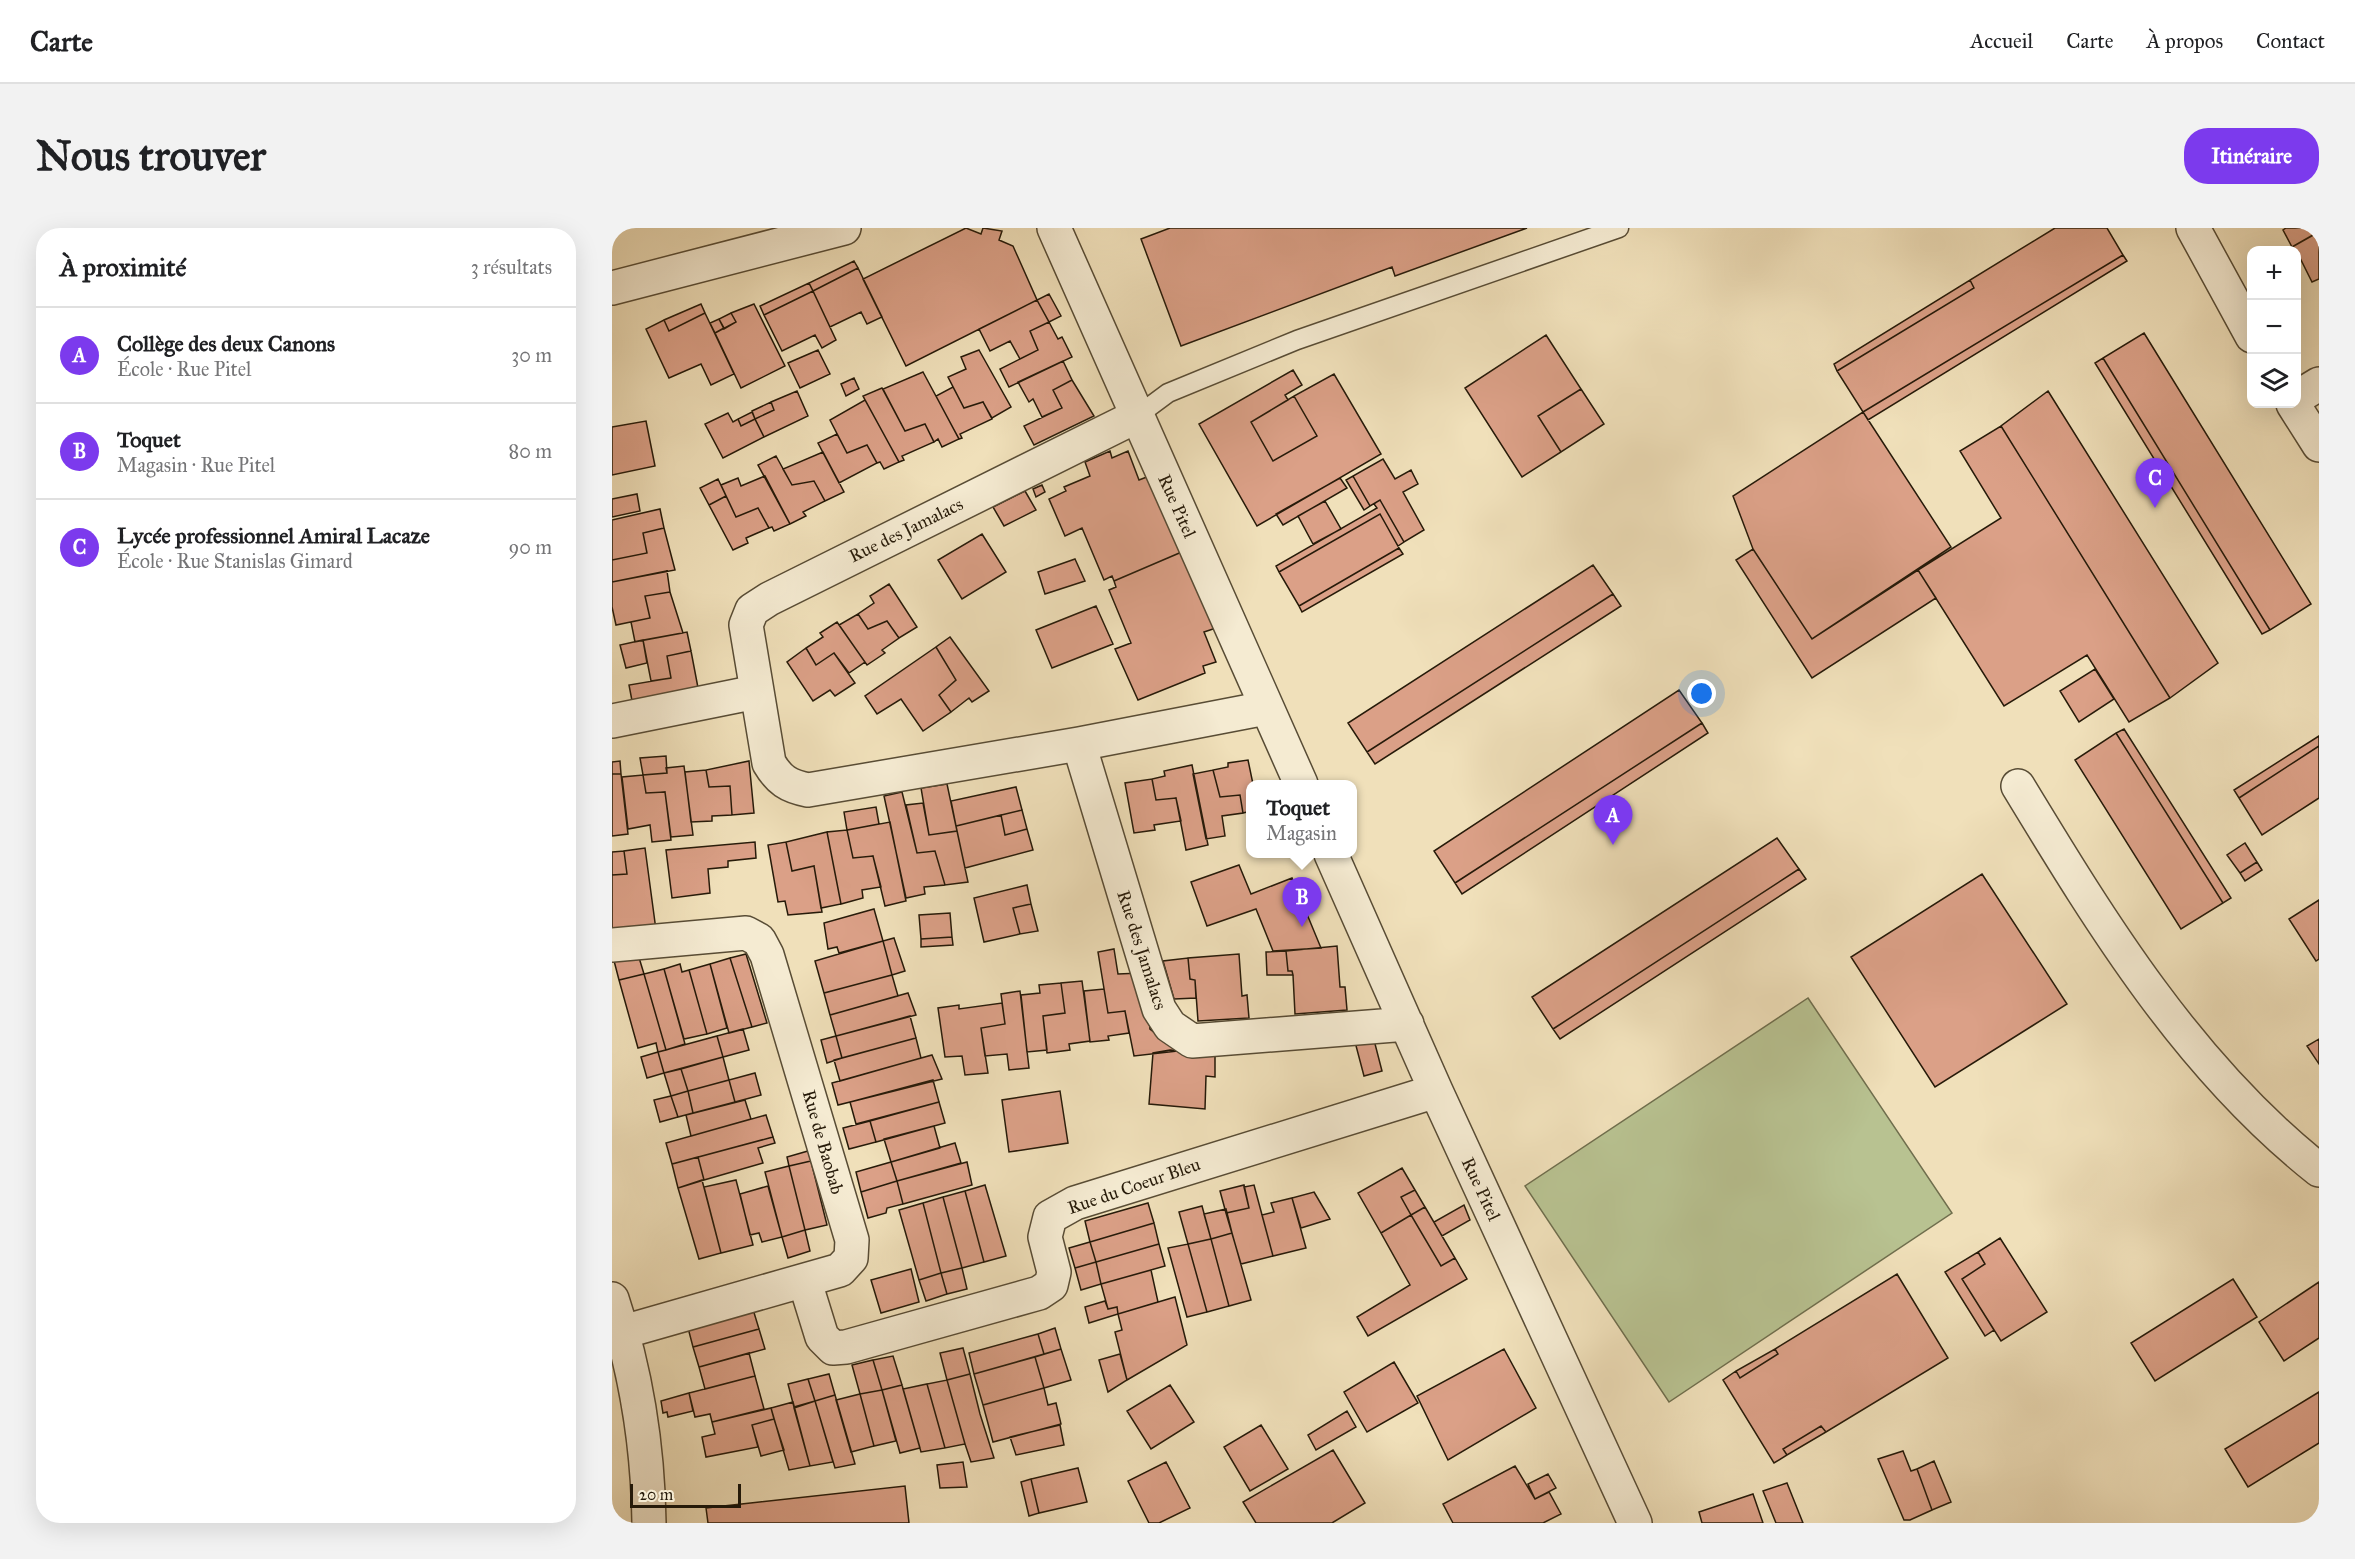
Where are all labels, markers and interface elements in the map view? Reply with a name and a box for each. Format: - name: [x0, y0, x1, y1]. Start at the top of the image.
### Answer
- text: Carte: [30, 24, 93, 59]
- text: Accueil: [1970, 28, 2033, 54]
- text: Carte: [2066, 28, 2114, 54]
- text: À propos: [2147, 28, 2223, 54]
- text: Contact: [2256, 28, 2325, 54]
- button: Itinéraire: [2184, 128, 2319, 184]
- text: Nous trouver: [36, 130, 266, 182]
- map controls: [2247, 246, 2301, 408]
- button: +: [2247, 246, 2301, 300]
- text: À proximité: [60, 251, 186, 283]
- text: 3 résultats: [471, 255, 552, 279]
- button: −: [2247, 300, 2301, 354]
- text: Collège des deux Canons: [117, 330, 335, 357]
- text: A: [73, 343, 86, 367]
- text: 30 m: [511, 343, 552, 367]
- button: layers: [2247, 354, 2301, 408]
- text: École · Rue Pitel: [117, 357, 251, 381]
- text: Toquet: [117, 426, 181, 453]
- text: B: [73, 439, 86, 463]
- text: 80 m: [509, 439, 552, 463]
- text: Magasin · Rue Pitel: [117, 453, 275, 477]
- pin: C: [2136, 458, 2174, 508]
- street label: Rue Pitel: [1153, 471, 1201, 541]
- street label: Rue des Jamalacs: [845, 493, 967, 568]
- text: Lycée professionnel Amiral Lacaze: [117, 522, 430, 549]
- text: C: [73, 535, 86, 559]
- text: 90 m: [509, 535, 552, 559]
- text: École · Rue Stanislas Gimard: [117, 549, 353, 573]
- your location: [1687, 679, 1716, 708]
- popup: [1246, 780, 1357, 858]
- text: Toquet: [1266, 794, 1330, 821]
- pin: A: [1594, 796, 1632, 845]
- text: Magasin: [1266, 821, 1337, 845]
- pin: B: [1282, 878, 1322, 927]
- street label: Rue des Jamalacs: [1111, 888, 1172, 1013]
- street label: Rue de Baobab: [798, 1087, 848, 1197]
- street label: Rue du Coeur Bleu: [1065, 1153, 1204, 1219]
- street label: Rue Pitel: [1457, 1154, 1505, 1224]
- scale bar: [630, 1481, 741, 1508]
- text: 20 m: [639, 1485, 673, 1504]

